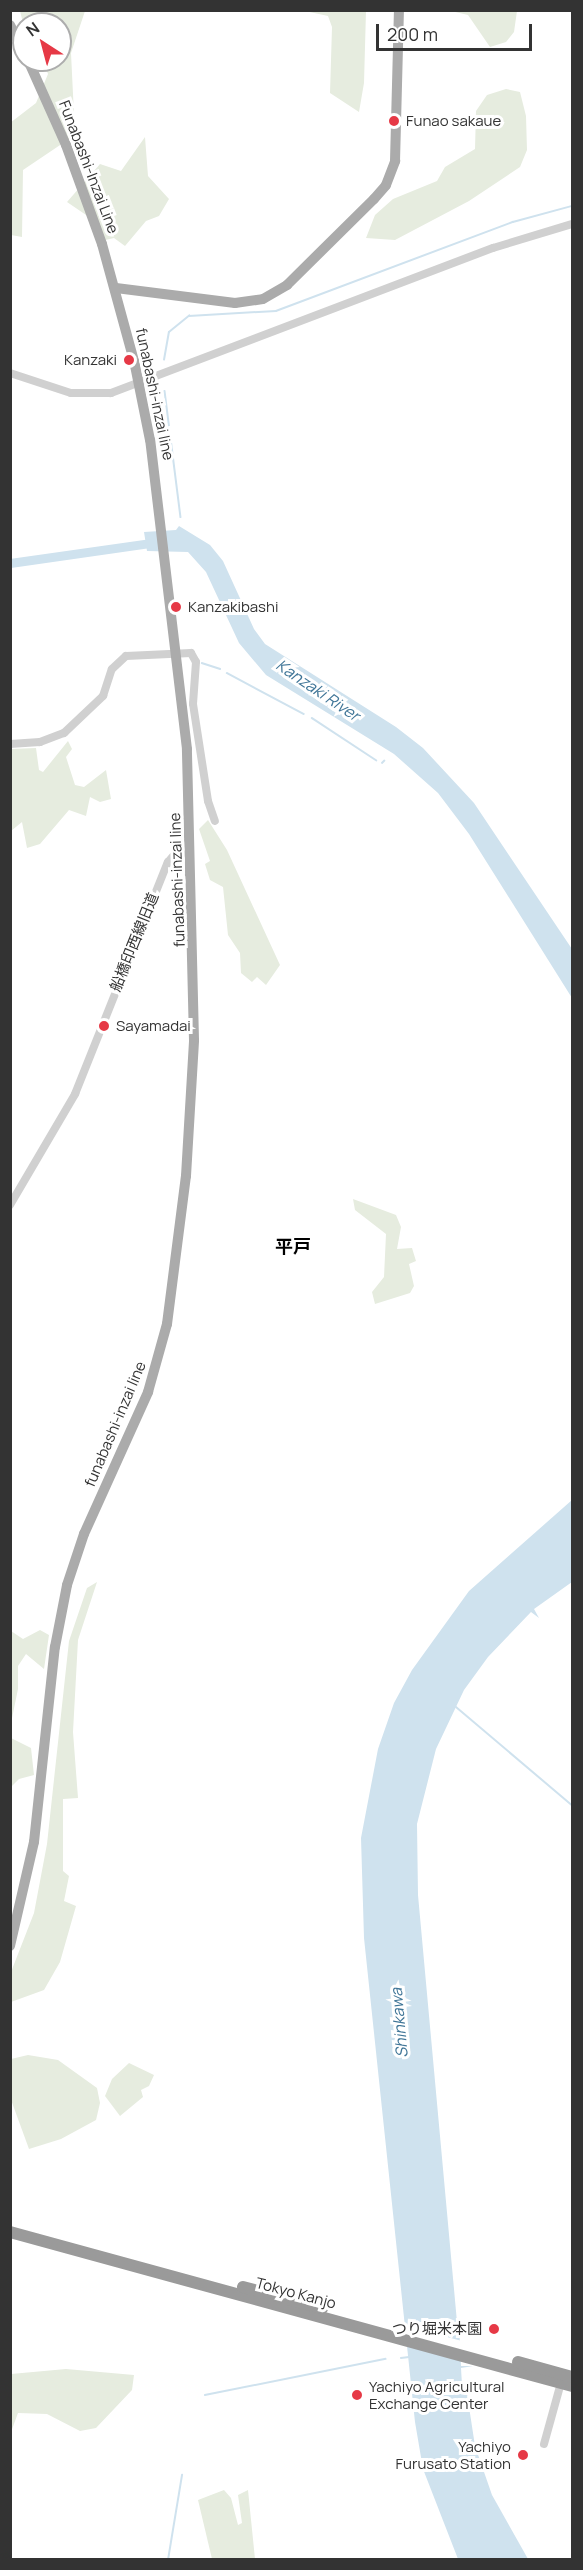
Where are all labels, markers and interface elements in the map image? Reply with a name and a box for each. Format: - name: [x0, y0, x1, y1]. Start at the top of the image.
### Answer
- north arrow: [12, 12, 72, 72]
- scale bar: [379, 12, 535, 50]
- text: N: [21, 17, 44, 41]
- text: 200 m: [387, 22, 438, 46]
- street label: Funabashi-Inzai Line: [55, 98, 123, 236]
- place label: Funao sakaue: [406, 112, 501, 130]
- marker: Funao sakaue: [387, 114, 401, 128]
- street label: funabashi-inzai line: [132, 326, 178, 462]
- place label: Kanzaki: [64, 351, 117, 369]
- marker: Kanzaki: [122, 353, 136, 367]
- place label: Kanzakibashi: [188, 598, 278, 616]
- marker: Kanzakibashi: [169, 600, 183, 614]
- water label: Kanzaki River: [273, 655, 363, 725]
- street label: funabashi-inzai line: [166, 812, 188, 948]
- street label: 船橋印西線旧道: [106, 890, 162, 994]
- place label: Sayamadai: [116, 1017, 191, 1035]
- marker: Sayamadai: [97, 1019, 111, 1033]
- district label: 平戸: [275, 1235, 311, 1257]
- street label: funabashi-inzai line: [80, 1359, 150, 1489]
- water label: Shinkawa: [386, 1987, 412, 2059]
- street label: Tokyo Kanjo: [254, 2274, 338, 2312]
- place label: つり堀米本園: [392, 2320, 482, 2338]
- marker: つり堀米本園: [487, 2322, 501, 2336]
- place label: Yachiyo Agricultural Exchange Center: [369, 2377, 505, 2412]
- marker: Yachiyo Agricultural Exchange Center: [350, 2388, 364, 2402]
- place label: Yachiyo Furusato Station: [396, 2437, 511, 2472]
- marker: Yachiyo Furusato Station: [516, 2448, 530, 2462]

